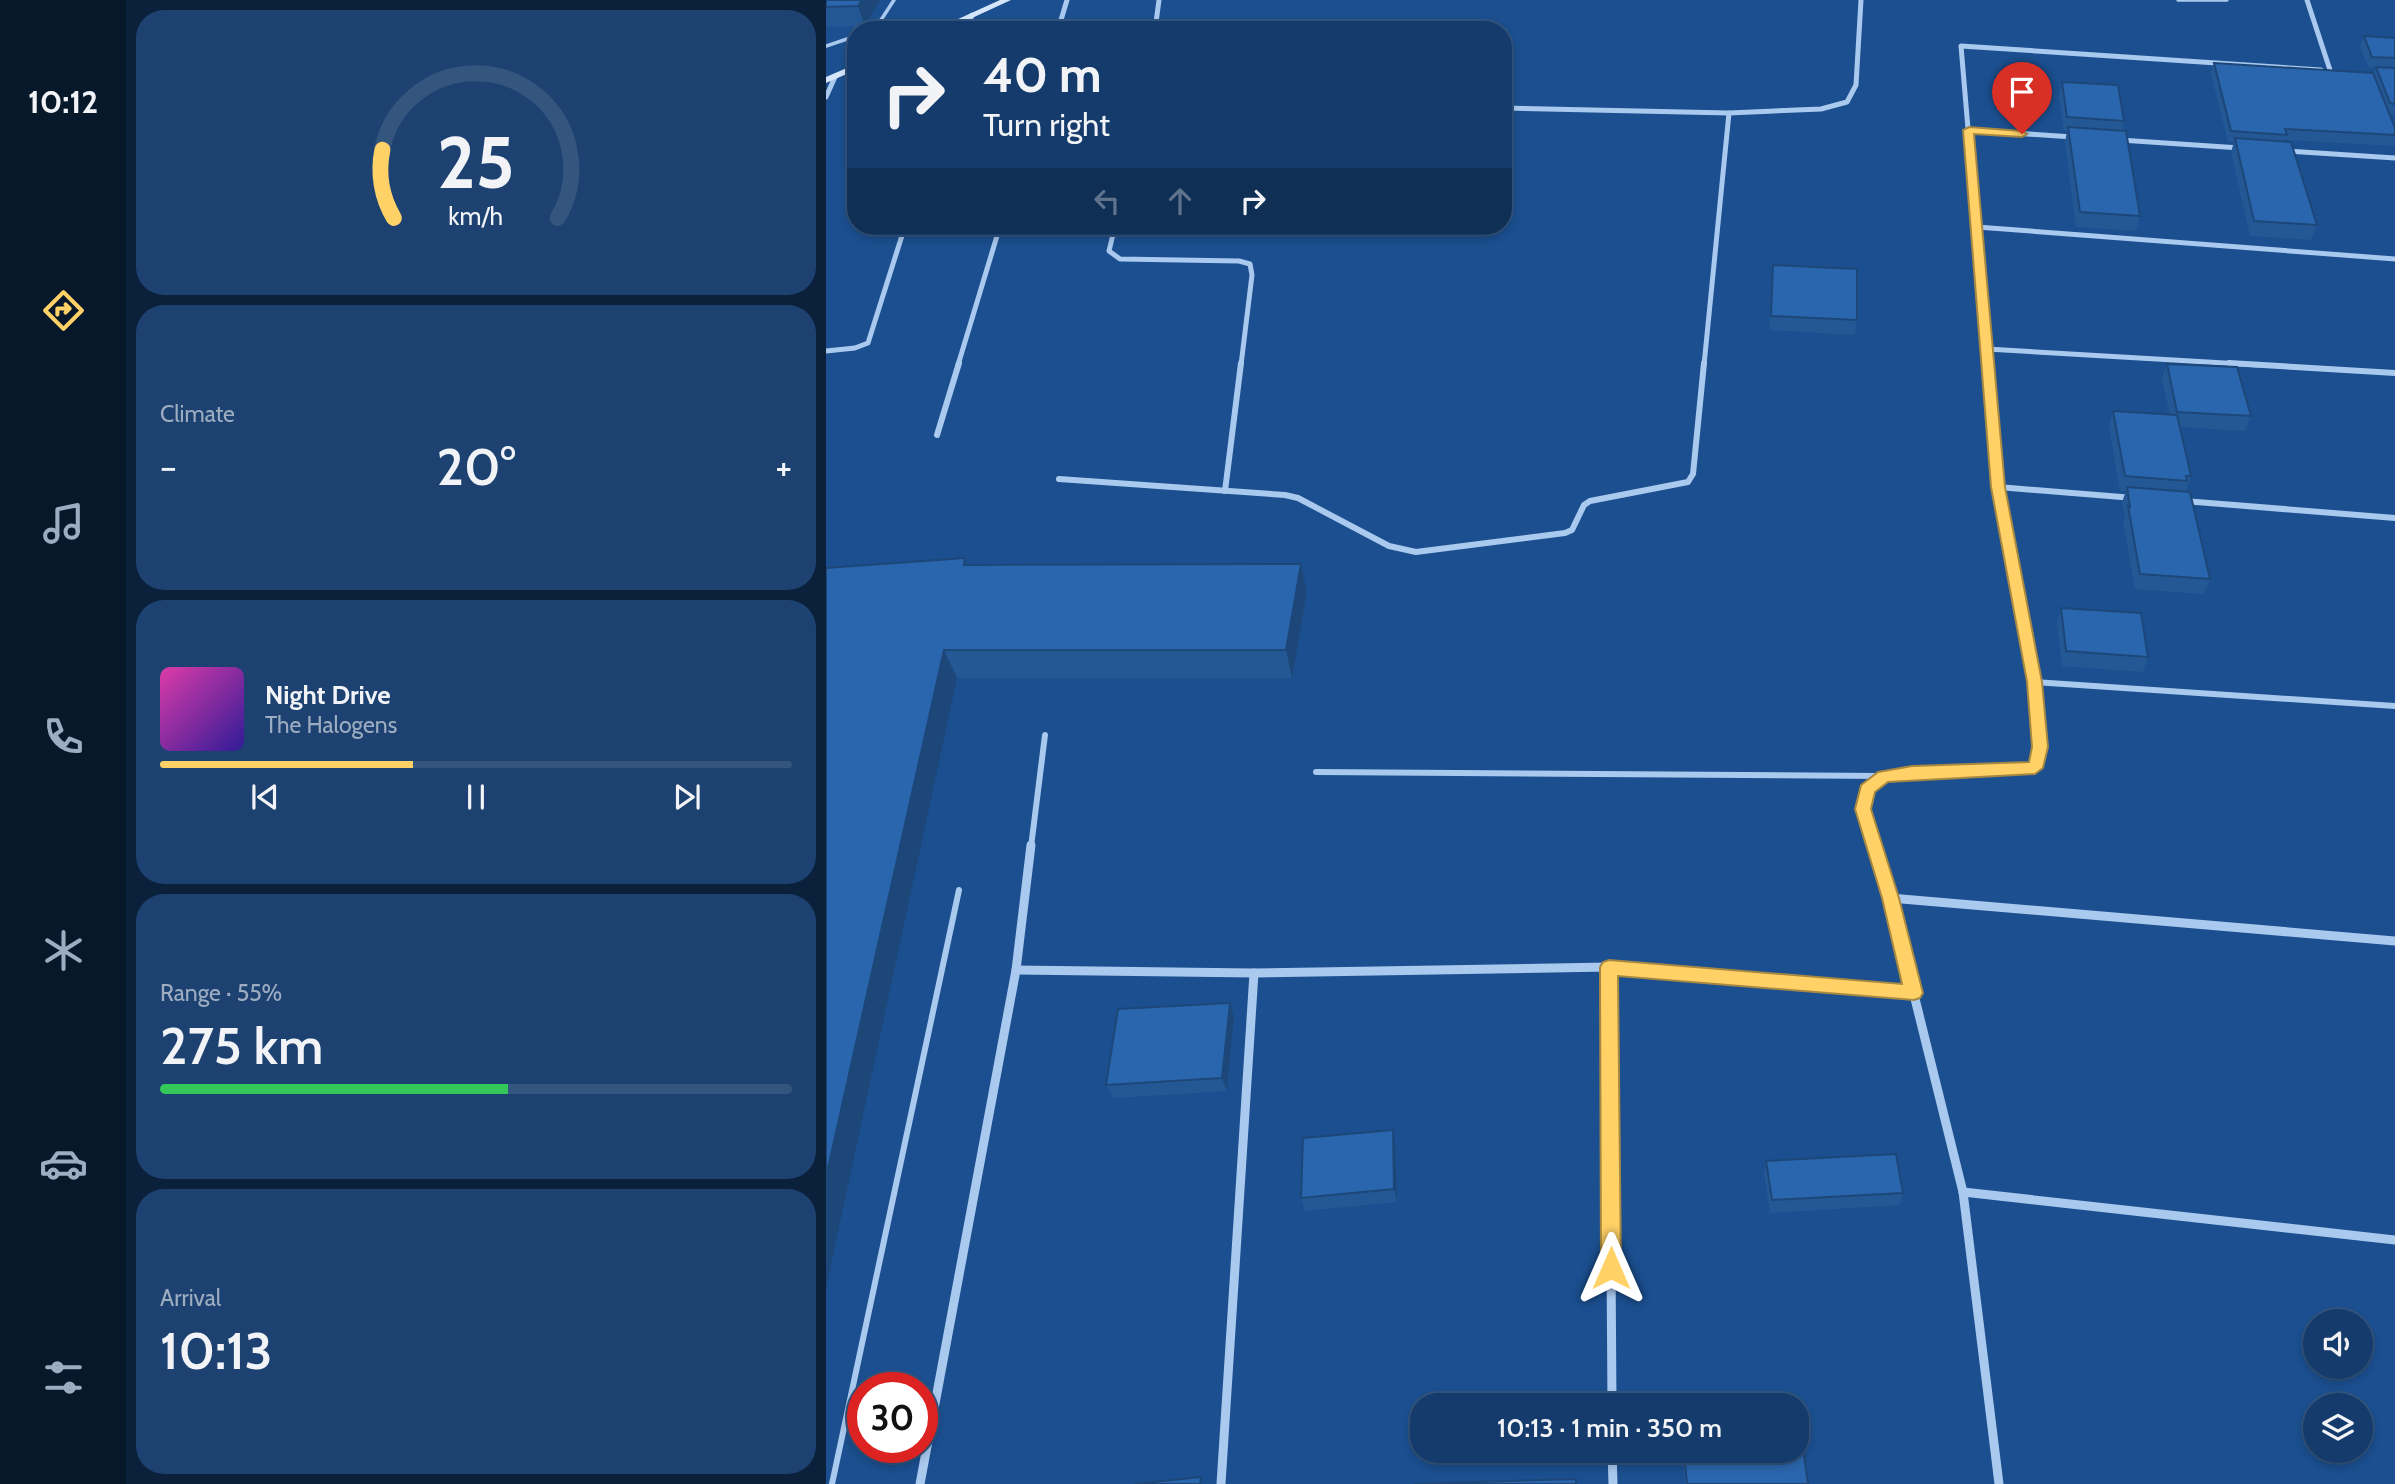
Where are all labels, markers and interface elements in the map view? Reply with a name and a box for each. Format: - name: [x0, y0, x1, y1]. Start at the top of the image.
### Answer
- text: 40 m: [983, 45, 1102, 104]
- icon: right: [868, 49, 959, 140]
- pin: [1992, 62, 2052, 134]
- icon: arrive: [2003, 73, 2041, 111]
- text: 10:12: [28, 82, 98, 121]
- text: Turn right: [983, 105, 1110, 144]
- text: 25: [437, 119, 515, 207]
- icon: left: [1088, 182, 1126, 220]
- icon: ahead: [1161, 182, 1199, 220]
- icon: right: [1234, 182, 1272, 220]
- text: km/h: [449, 201, 503, 231]
- icon: directions: [39, 286, 88, 335]
- text: Climate: [160, 400, 235, 428]
- text: 20°: [436, 435, 516, 498]
- text: −: [160, 443, 177, 490]
- text: +: [775, 443, 792, 490]
- icon: music: [39, 499, 88, 548]
- text: Night Drive: [265, 679, 391, 711]
- text: The Halogens: [265, 711, 397, 739]
- icon: phone: [39, 712, 88, 761]
- icon: previous: [246, 778, 284, 816]
- icon: pause: [457, 778, 495, 816]
- icon: next: [668, 778, 706, 816]
- icon: climate: [39, 926, 88, 975]
- text: Range · 55%: [160, 979, 282, 1007]
- text: 275 km: [160, 1014, 323, 1077]
- icon: car: [39, 1139, 88, 1188]
- position arrow: [1574, 1231, 1648, 1305]
- text: Arrival: [160, 1284, 221, 1312]
- map controls: [2303, 1309, 2373, 1463]
- button: sound: [2303, 1309, 2373, 1379]
- text: 10:13: [160, 1319, 273, 1382]
- icon: filters: [39, 1353, 88, 1402]
- speed limit sign: 30: [847, 1372, 938, 1463]
- button: layers: [2303, 1393, 2373, 1463]
- text: 10:13 · 1 min · 350 m: [1497, 1412, 1722, 1444]

